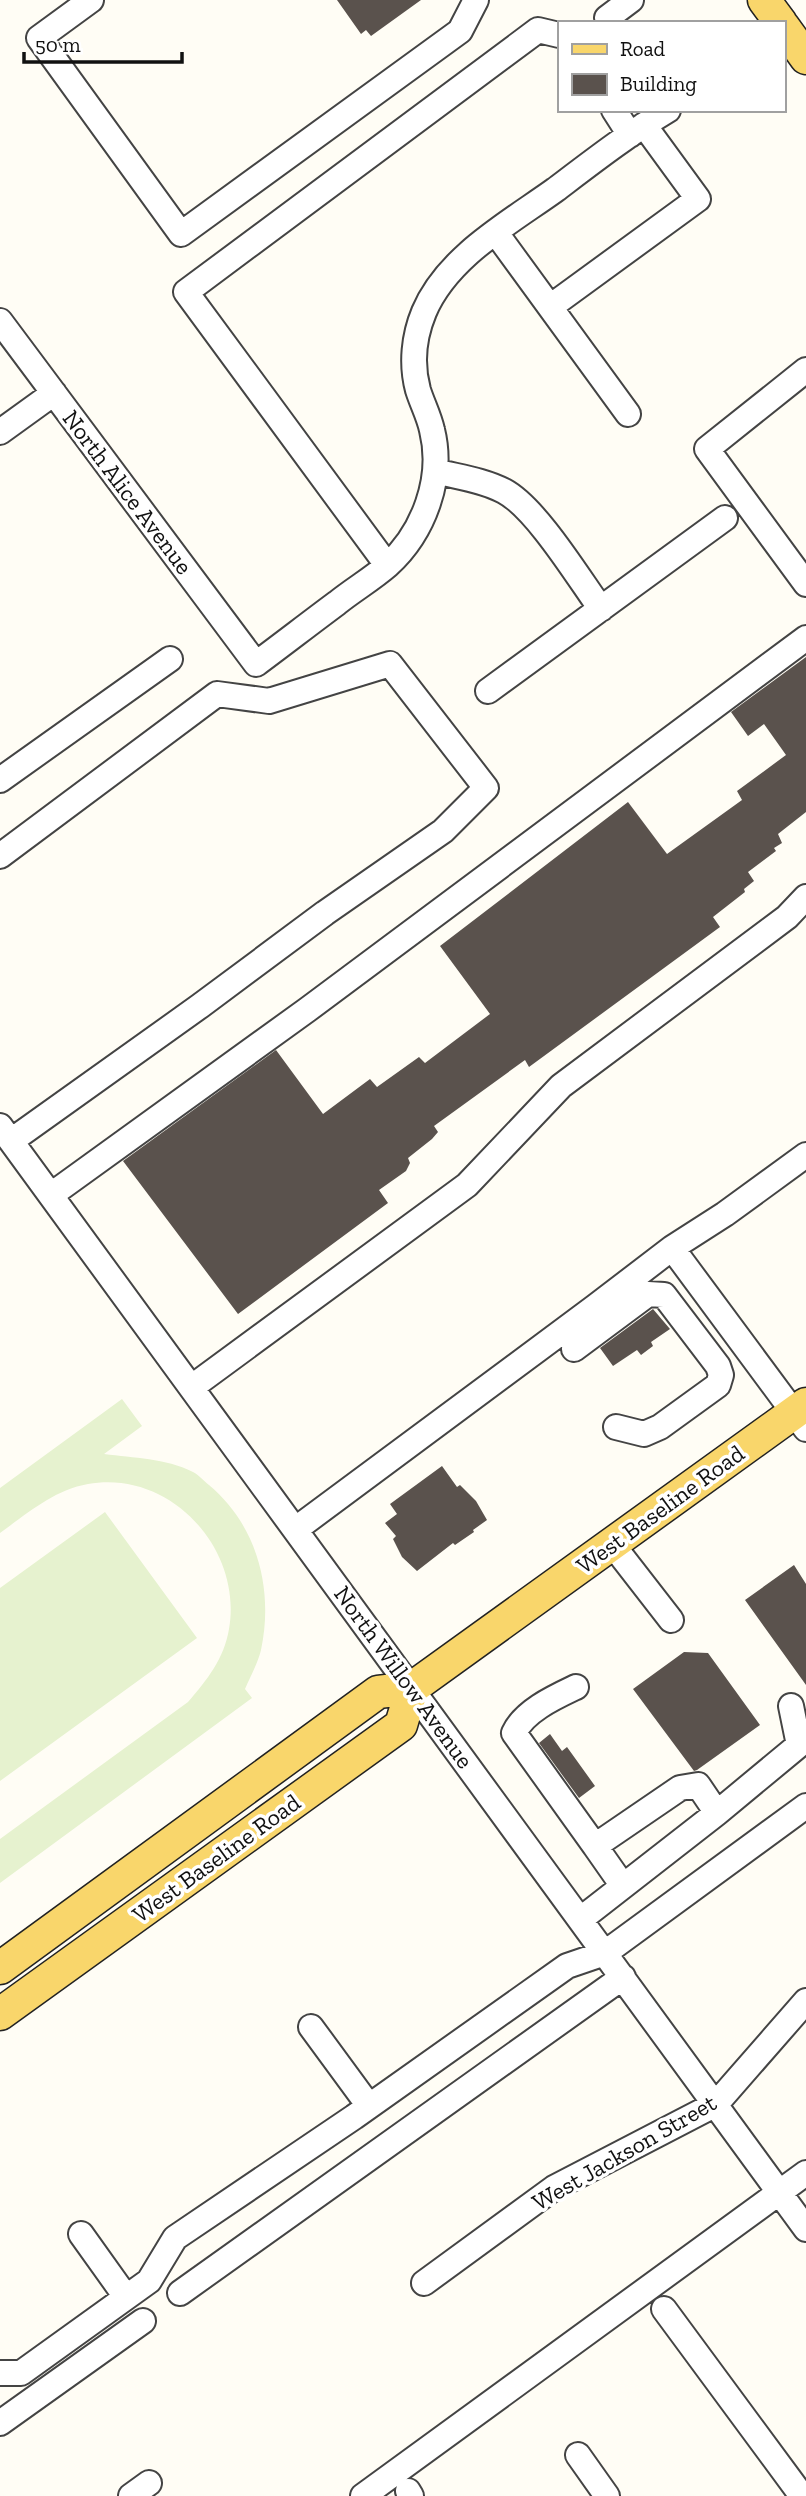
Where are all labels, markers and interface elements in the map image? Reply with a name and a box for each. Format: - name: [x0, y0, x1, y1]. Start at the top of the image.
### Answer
- scale bar: [24, 21, 182, 65]
- legend: [558, 21, 785, 112]
- text: 50 m: [35, 32, 81, 57]
- text: Road: [620, 36, 666, 61]
- text: Building: [620, 71, 697, 96]
- street label: North Alice Avenue: [57, 404, 199, 580]
- street label: West Baseline Road: [570, 1438, 750, 1580]
- street label: North Willow Avenue: [328, 1580, 480, 1774]
- street label: West Baseline Road: [126, 1787, 306, 1929]
- street label: West Jackson Street: [527, 2087, 721, 2216]

